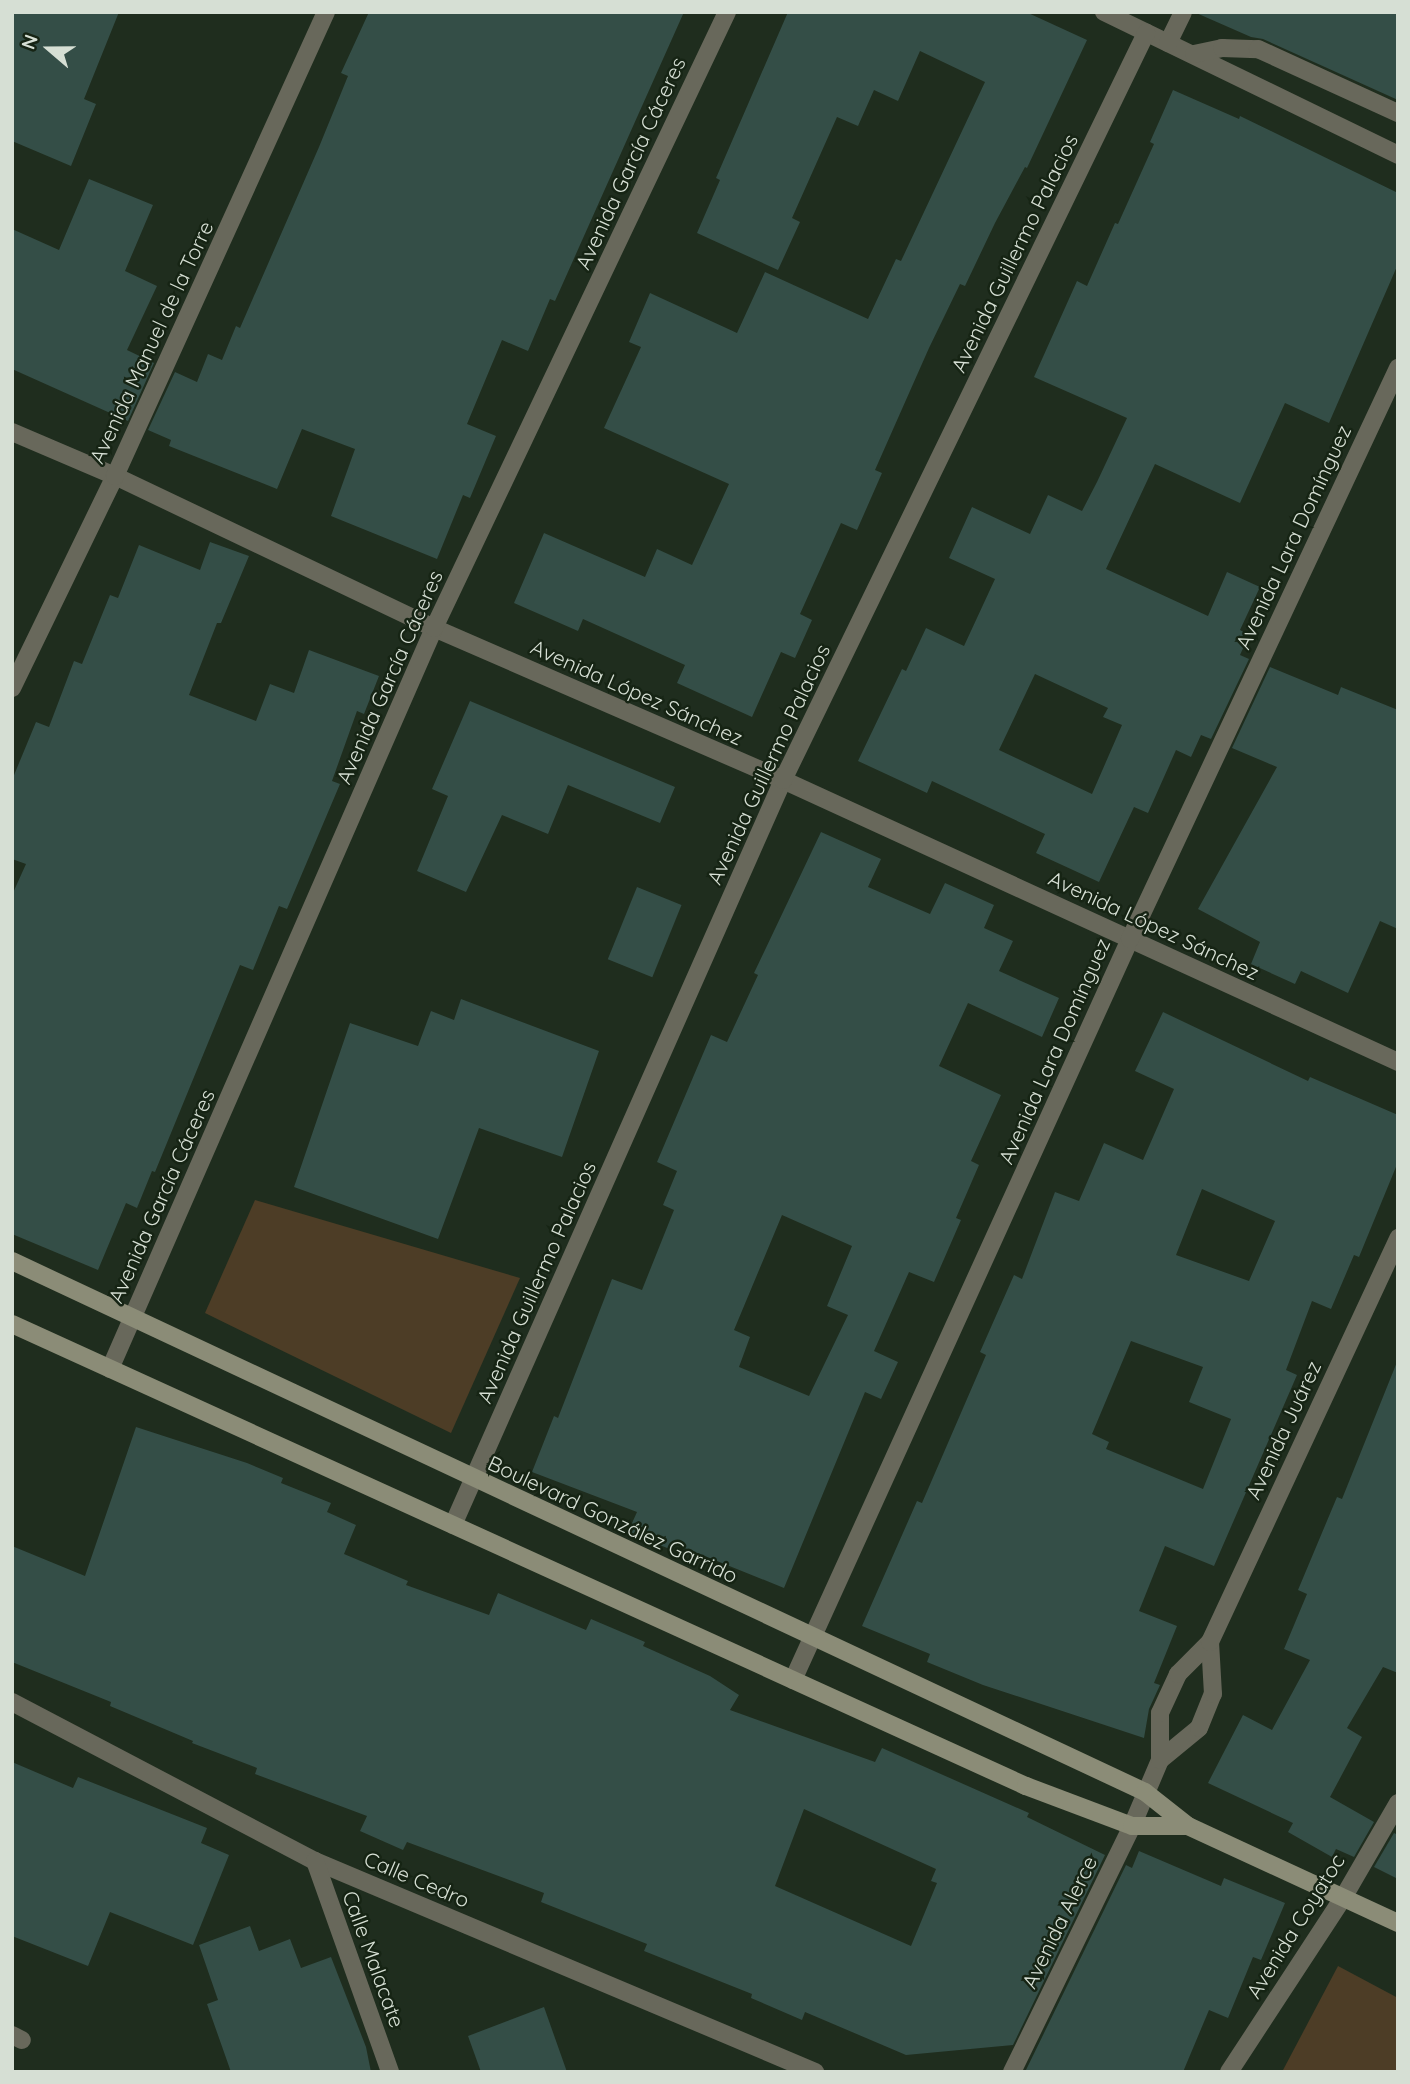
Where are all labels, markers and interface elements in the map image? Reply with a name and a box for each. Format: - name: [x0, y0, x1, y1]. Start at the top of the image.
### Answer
- north arrow: [14, 14, 84, 84]
- text: N: [16, 31, 43, 52]
- street label: Avenida García Cáceres: [570, 53, 690, 273]
- street label: Avenida Guillermo Palacios: [945, 130, 1083, 376]
- street label: Avenida Manuel de la Torre: [84, 217, 218, 467]
- street label: Avenida Lara Domínguez: [1230, 421, 1356, 653]
- street label: Avenida García Cáceres: [330, 566, 448, 788]
- street label: Avenida López Sánchez: [527, 634, 747, 750]
- street label: Avenida Guillermo Palacios: [701, 640, 835, 888]
- street label: Avenida López Sánchez: [1045, 865, 1263, 985]
- street label: Avenida Lara Domínguez: [993, 934, 1115, 1168]
- street label: Avenida García Cáceres: [102, 1085, 220, 1307]
- street label: Avenida Guillermo Palacios: [471, 1157, 601, 1407]
- street label: Avenida Juárez: [1240, 1357, 1326, 1503]
- street label: Boulevard González Garrido: [484, 1450, 742, 1588]
- street label: Calle Cedro: [360, 1846, 474, 1912]
- street label: Avenida Coyatoc: [1241, 1849, 1349, 2003]
- street label: Avenida Alerce: [1016, 1852, 1102, 1992]
- street label: Calle Malacate: [338, 1887, 410, 2031]

